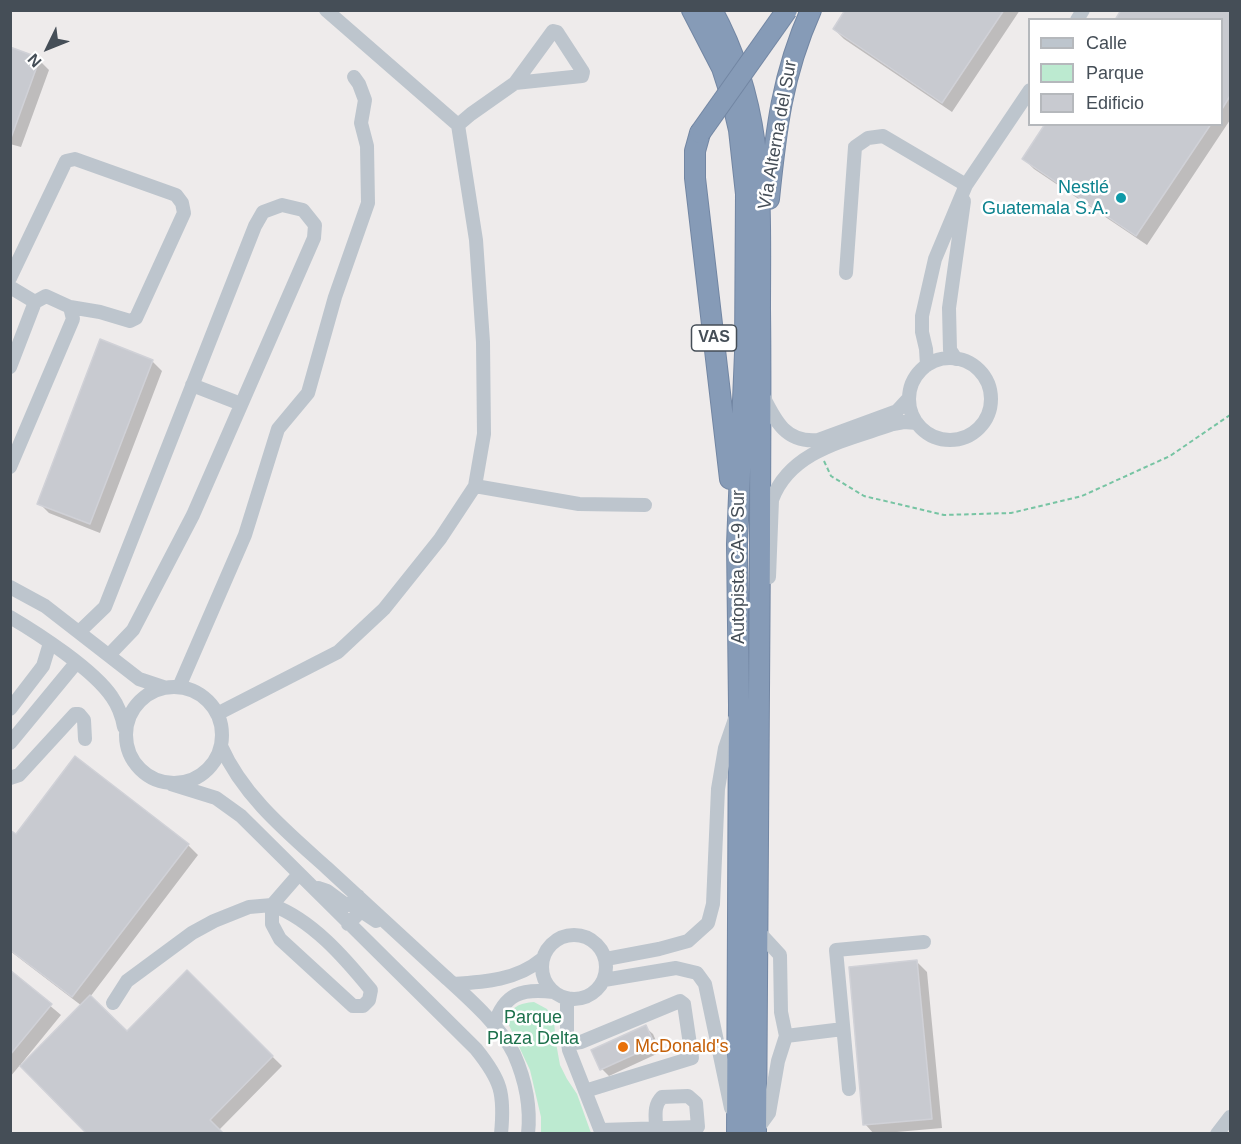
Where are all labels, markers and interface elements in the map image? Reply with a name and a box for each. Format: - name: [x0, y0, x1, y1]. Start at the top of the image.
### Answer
- north arrow: [18, 18, 78, 78]
- legend: [1028, 18, 1223, 126]
- text: Calle: [1086, 33, 1127, 53]
- text: N: [24, 51, 45, 71]
- street label: Vía Alterna del Sur: [754, 59, 802, 211]
- text: Parque: [1086, 63, 1144, 83]
- text: Edificio: [1086, 93, 1144, 113]
- place label: Nestlé Guatemala S.A.: [982, 177, 1109, 219]
- marker: Nestlé Guatemala S.A.: [1114, 191, 1128, 205]
- road number: VAS: [692, 325, 736, 351]
- street label: Autopista CA-9 Sur: [728, 490, 750, 644]
- park label: Parque Plaza Delta: [487, 1007, 579, 1050]
- place label: McDonald's: [635, 1036, 728, 1058]
- marker: McDonald's: [616, 1040, 630, 1054]

